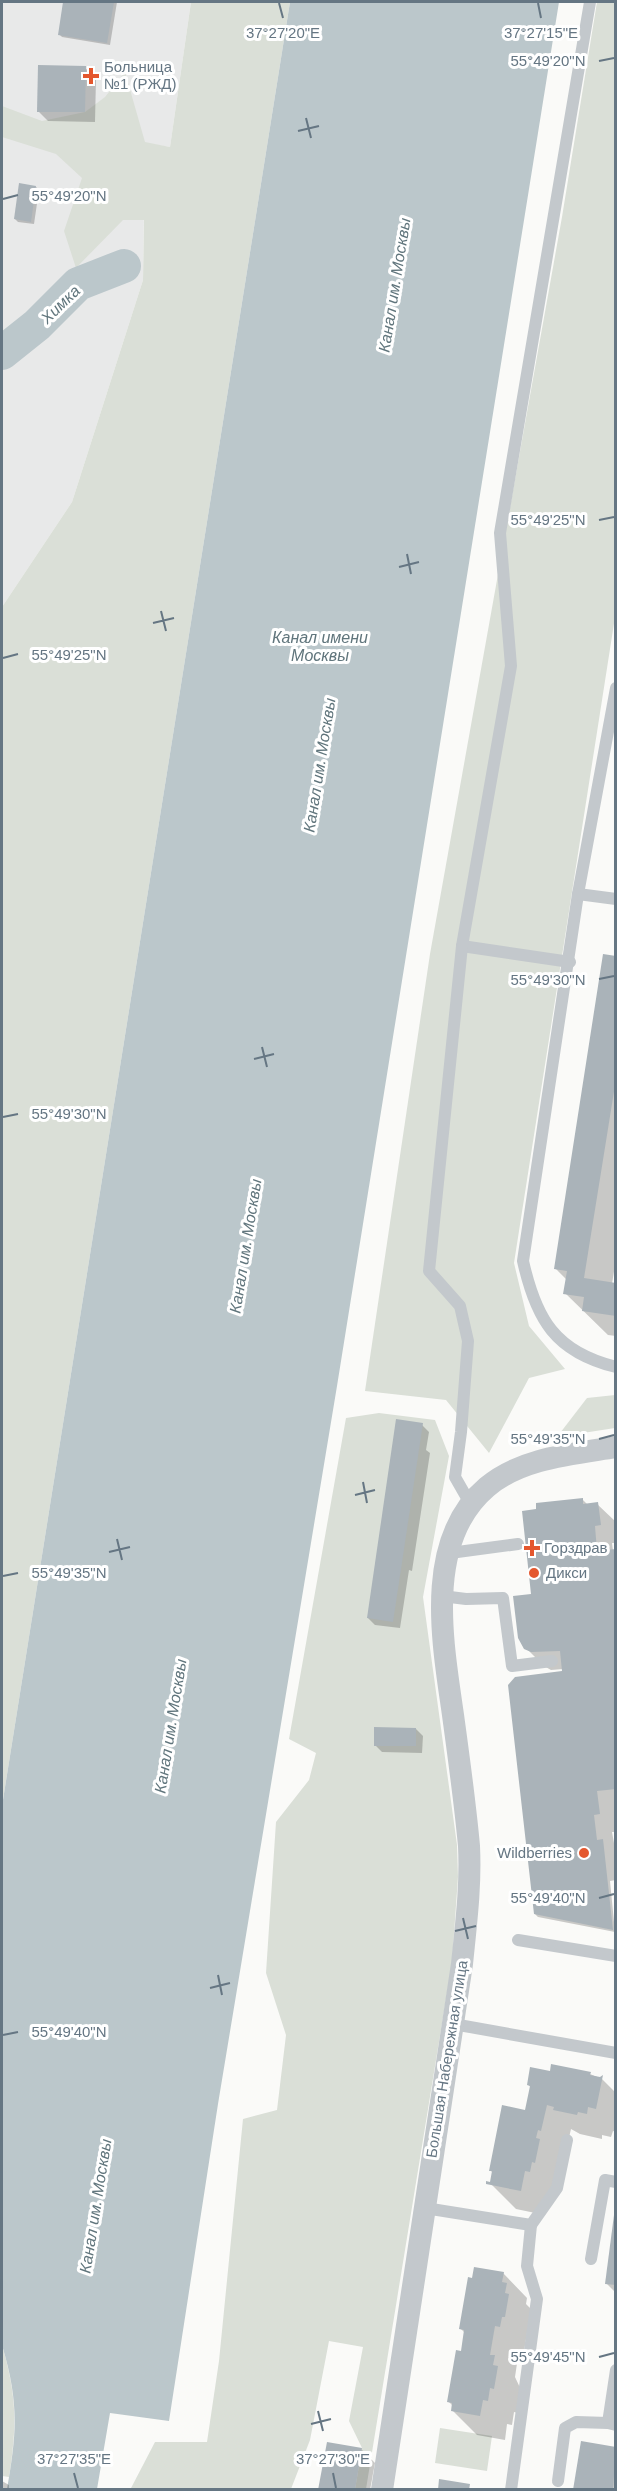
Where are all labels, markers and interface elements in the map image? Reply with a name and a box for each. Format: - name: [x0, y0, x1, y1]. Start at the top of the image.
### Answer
- text: 37°27'20"E: [246, 24, 320, 41]
- text: 37°27'15"E: [504, 24, 578, 41]
- text: 55°49'20"N: [510, 52, 586, 69]
- place label: Больница №1 (РЖД): [104, 58, 176, 92]
- marker: Больница №1 (РЖД): [82, 67, 100, 85]
- text: 55°49'20"N: [31, 187, 107, 204]
- water label: Канал им. Москвы: [375, 216, 414, 354]
- water label: Химка: [37, 282, 83, 327]
- text: 55°49'25"N: [510, 511, 586, 528]
- water label: Канал имени Москвы: [272, 629, 368, 664]
- text: 55°49'25"N: [31, 646, 107, 663]
- water label: Канал им. Москвы: [300, 696, 339, 834]
- text: 55°49'30"N: [510, 971, 586, 988]
- text: 55°49'30"N: [31, 1105, 107, 1122]
- water label: Канал им. Москвы: [226, 1177, 265, 1315]
- text: 55°49'35"N: [510, 1430, 586, 1447]
- place label: Горздрав: [544, 1539, 608, 1556]
- marker: Горздрав: [525, 1541, 539, 1555]
- text: 55°49'35"N: [31, 1564, 107, 1581]
- place label: Дикси: [546, 1564, 587, 1581]
- marker: Дикси: [527, 1566, 541, 1580]
- water label: Канал им. Москвы: [151, 1657, 190, 1795]
- place label: Wildberries: [497, 1844, 572, 1861]
- marker: Wildberries: [577, 1846, 591, 1860]
- text: 55°49'40"N: [510, 1889, 586, 1906]
- street label: Большая Набережная улица: [422, 1958, 471, 2159]
- text: 55°49'40"N: [31, 2023, 107, 2040]
- water label: Канал им. Москвы: [76, 2137, 115, 2275]
- text: 55°49'45"N: [510, 2348, 586, 2365]
- text: 37°27'35"E: [37, 2450, 111, 2467]
- text: 37°27'30"E: [296, 2450, 370, 2467]

